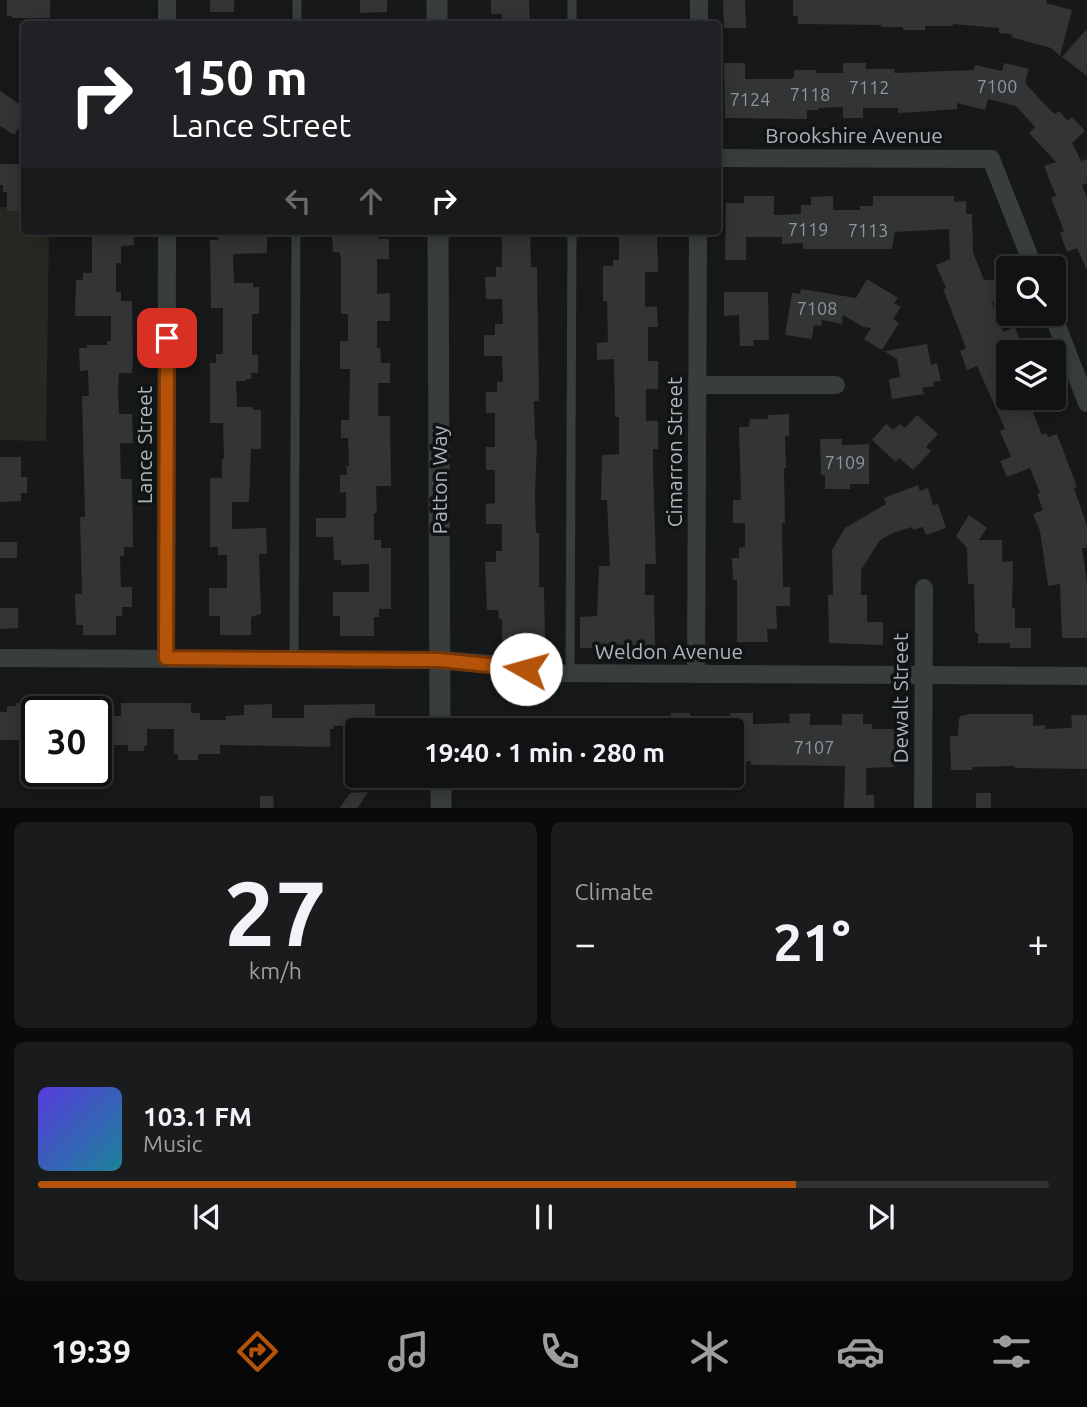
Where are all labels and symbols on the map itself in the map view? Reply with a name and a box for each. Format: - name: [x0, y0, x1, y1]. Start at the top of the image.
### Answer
- house number: 7100: [977, 76, 1017, 96]
- house number: 7112: [849, 77, 889, 97]
- house number: 7118: [790, 84, 830, 104]
- house number: 7124: [730, 89, 770, 109]
- street label: Brookshire Avenue: [765, 123, 943, 147]
- house number: 7119: [788, 219, 828, 239]
- house number: 7113: [848, 220, 888, 240]
- house number: 7108: [797, 298, 837, 318]
- pin: [137, 308, 197, 368]
- street label: Cimarron Street: [662, 377, 686, 527]
- street label: Lance Street: [132, 386, 156, 504]
- street label: Patton Way: [427, 426, 451, 534]
- house number: 7109: [825, 452, 865, 472]
- position arrow: [489, 632, 563, 706]
- street label: Dewalt Street: [888, 633, 912, 763]
- street label: Weldon Avenue: [595, 639, 743, 663]
- speed limit sign: 30: [21, 696, 112, 787]
- house number: 7107: [794, 737, 834, 757]

